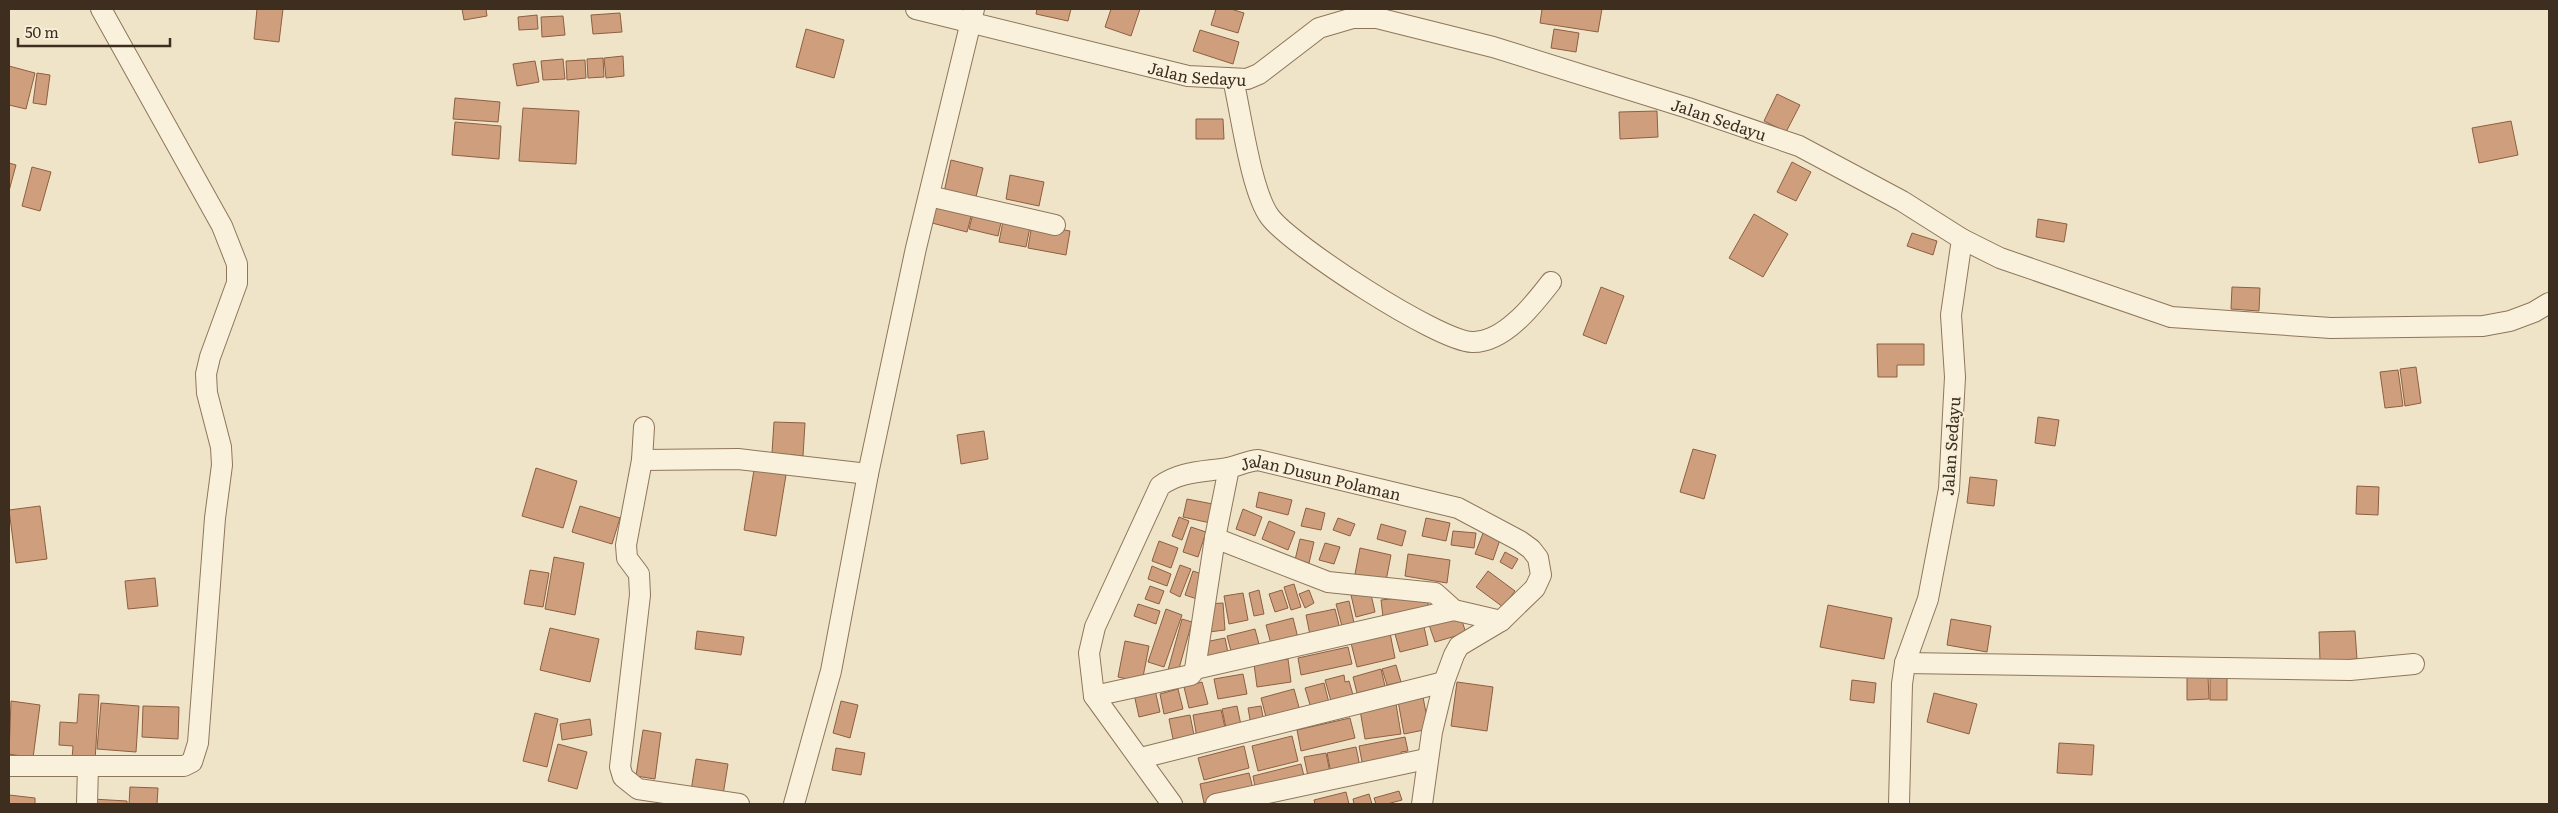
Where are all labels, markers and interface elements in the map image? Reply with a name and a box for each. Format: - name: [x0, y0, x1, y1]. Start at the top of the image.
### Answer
- scale bar: [18, 15, 170, 47]
- text: 50 m: [25, 20, 59, 43]
- street label: Jalan Sedayu: [1146, 55, 1247, 91]
- street label: Jalan Sedayu: [1668, 92, 1770, 146]
- street label: Jalan Sedayu: [1935, 396, 1965, 496]
- street label: Jalan Dusun Polaman: [1237, 448, 1404, 506]

